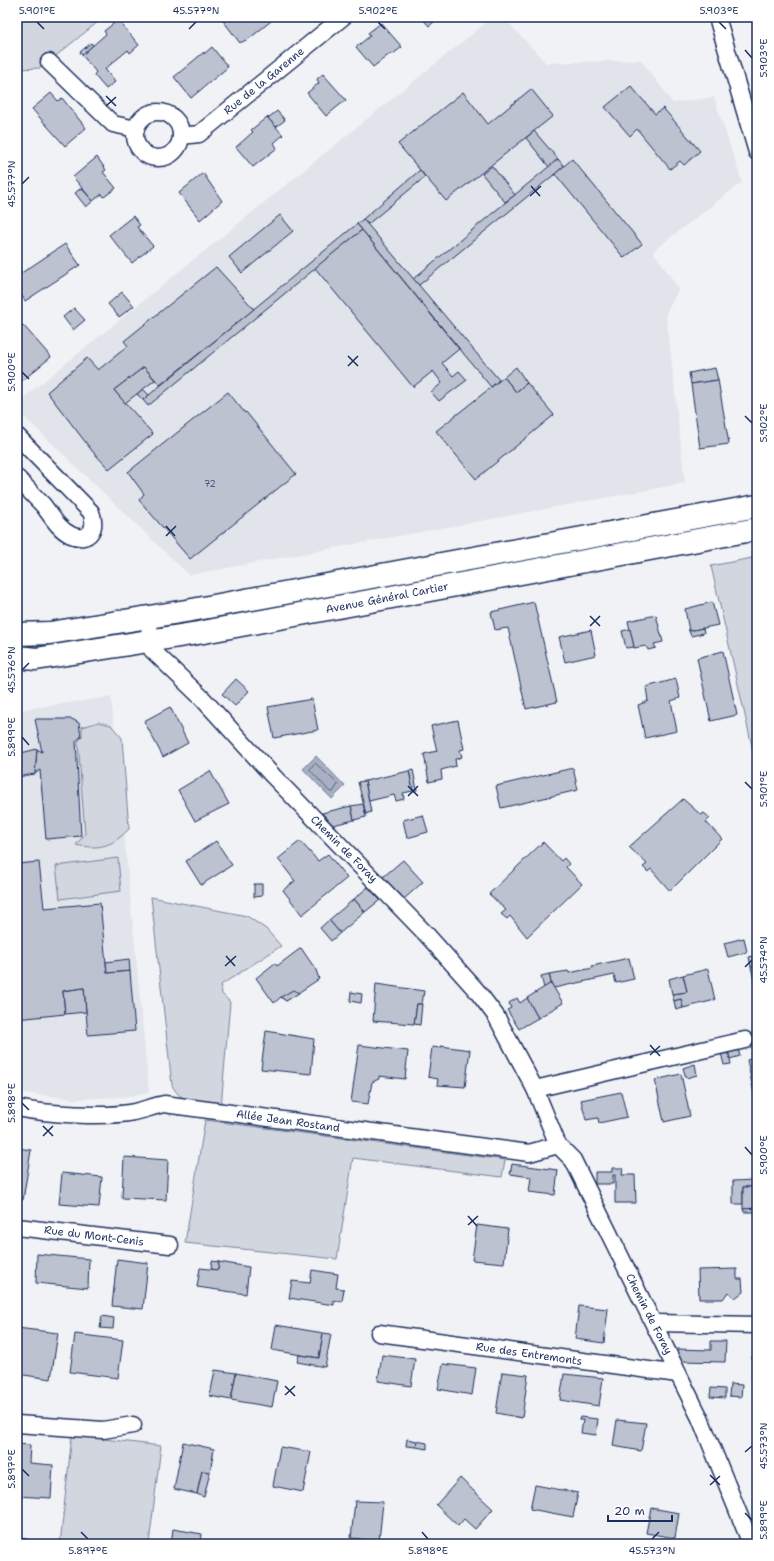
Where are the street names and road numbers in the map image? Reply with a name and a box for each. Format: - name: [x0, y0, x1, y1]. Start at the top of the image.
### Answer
- street label: Rue de la Garenne: [221, 44, 307, 118]
- street label: Avenue Général Cartier: [324, 579, 450, 617]
- street label: Chemin de Foray: [307, 812, 381, 886]
- street label: Allée Jean Rostand: [235, 1106, 341, 1136]
- street label: Rue du Mont-Cenis: [43, 1222, 145, 1250]
- street label: Chemin de Foray: [622, 1271, 676, 1357]
- street label: Rue des Entremonts: [475, 1339, 583, 1369]

